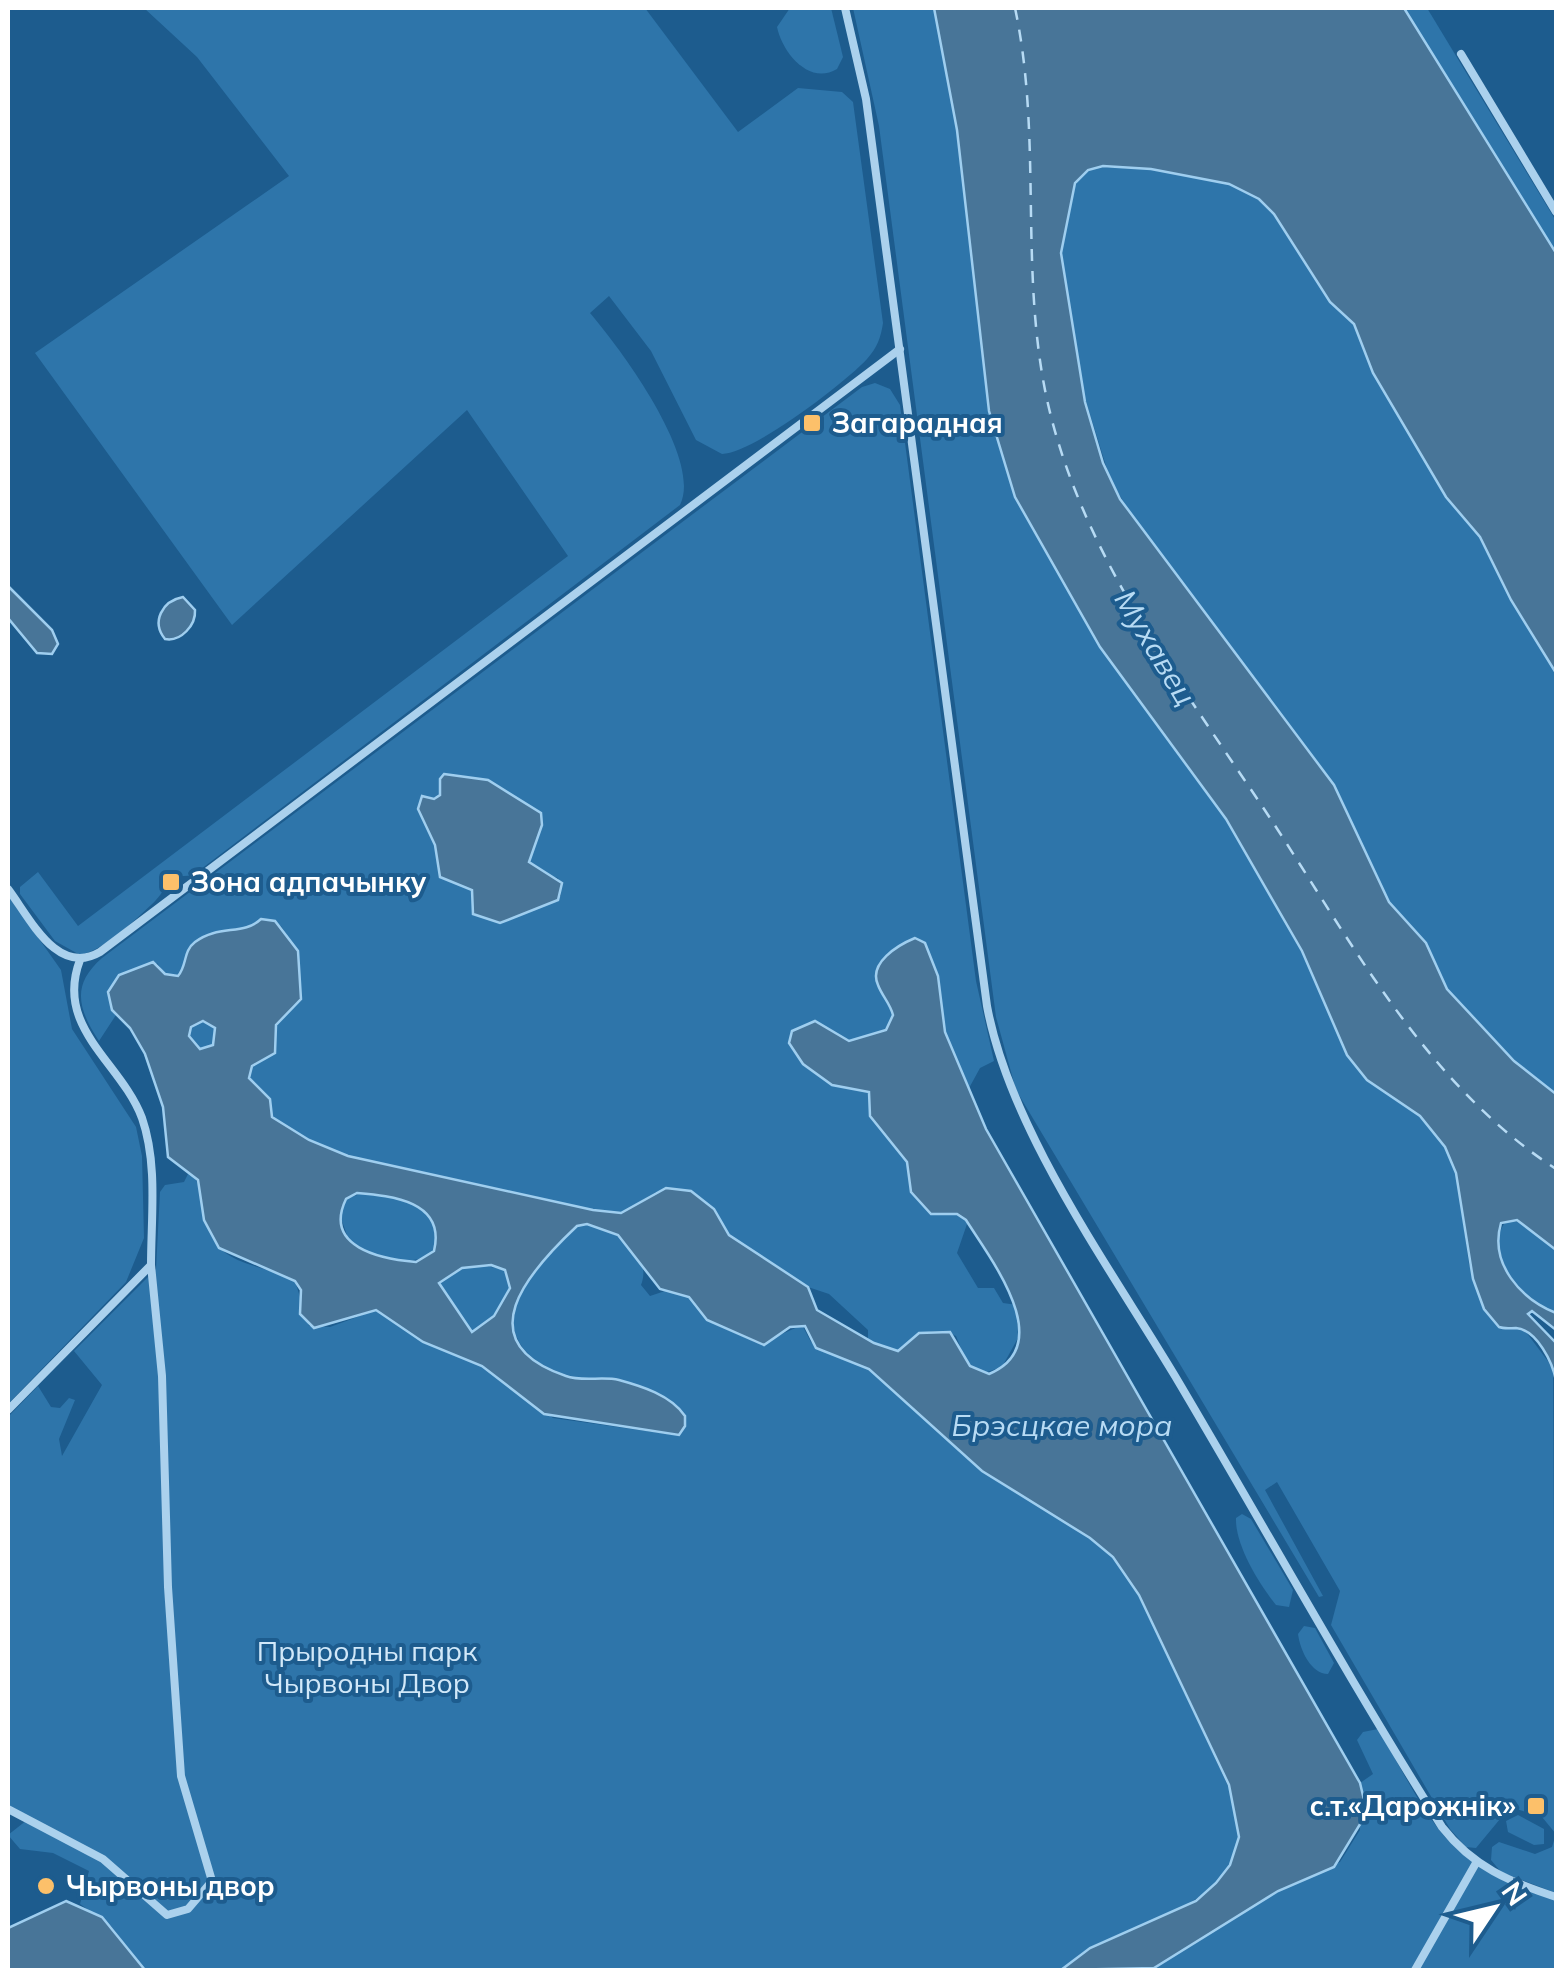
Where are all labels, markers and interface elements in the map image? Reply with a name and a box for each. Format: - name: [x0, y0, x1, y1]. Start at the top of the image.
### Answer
- place label: Загарадная: [832, 405, 1003, 440]
- marker: Загарадная: [801, 412, 823, 434]
- water label: Мухавец: [1107, 583, 1205, 712]
- place label: Зона адпачынку: [191, 864, 427, 899]
- marker: Зона адпачынку: [160, 871, 182, 893]
- water label: Брэсцкае мора: [952, 1406, 1172, 1444]
- park label: Прыродны парк Чырвоны Двор: [257, 1633, 478, 1700]
- place label: с.т.«Дарожнік»: [1310, 1788, 1516, 1823]
- marker: с.т.«Дарожнік»: [1525, 1795, 1547, 1817]
- north arrow: [1444, 1858, 1544, 1958]
- place label: Чырвоны двор: [66, 1868, 275, 1903]
- marker: Чырвоны двор: [35, 1875, 57, 1897]
- text: N: [1494, 1875, 1535, 1912]

